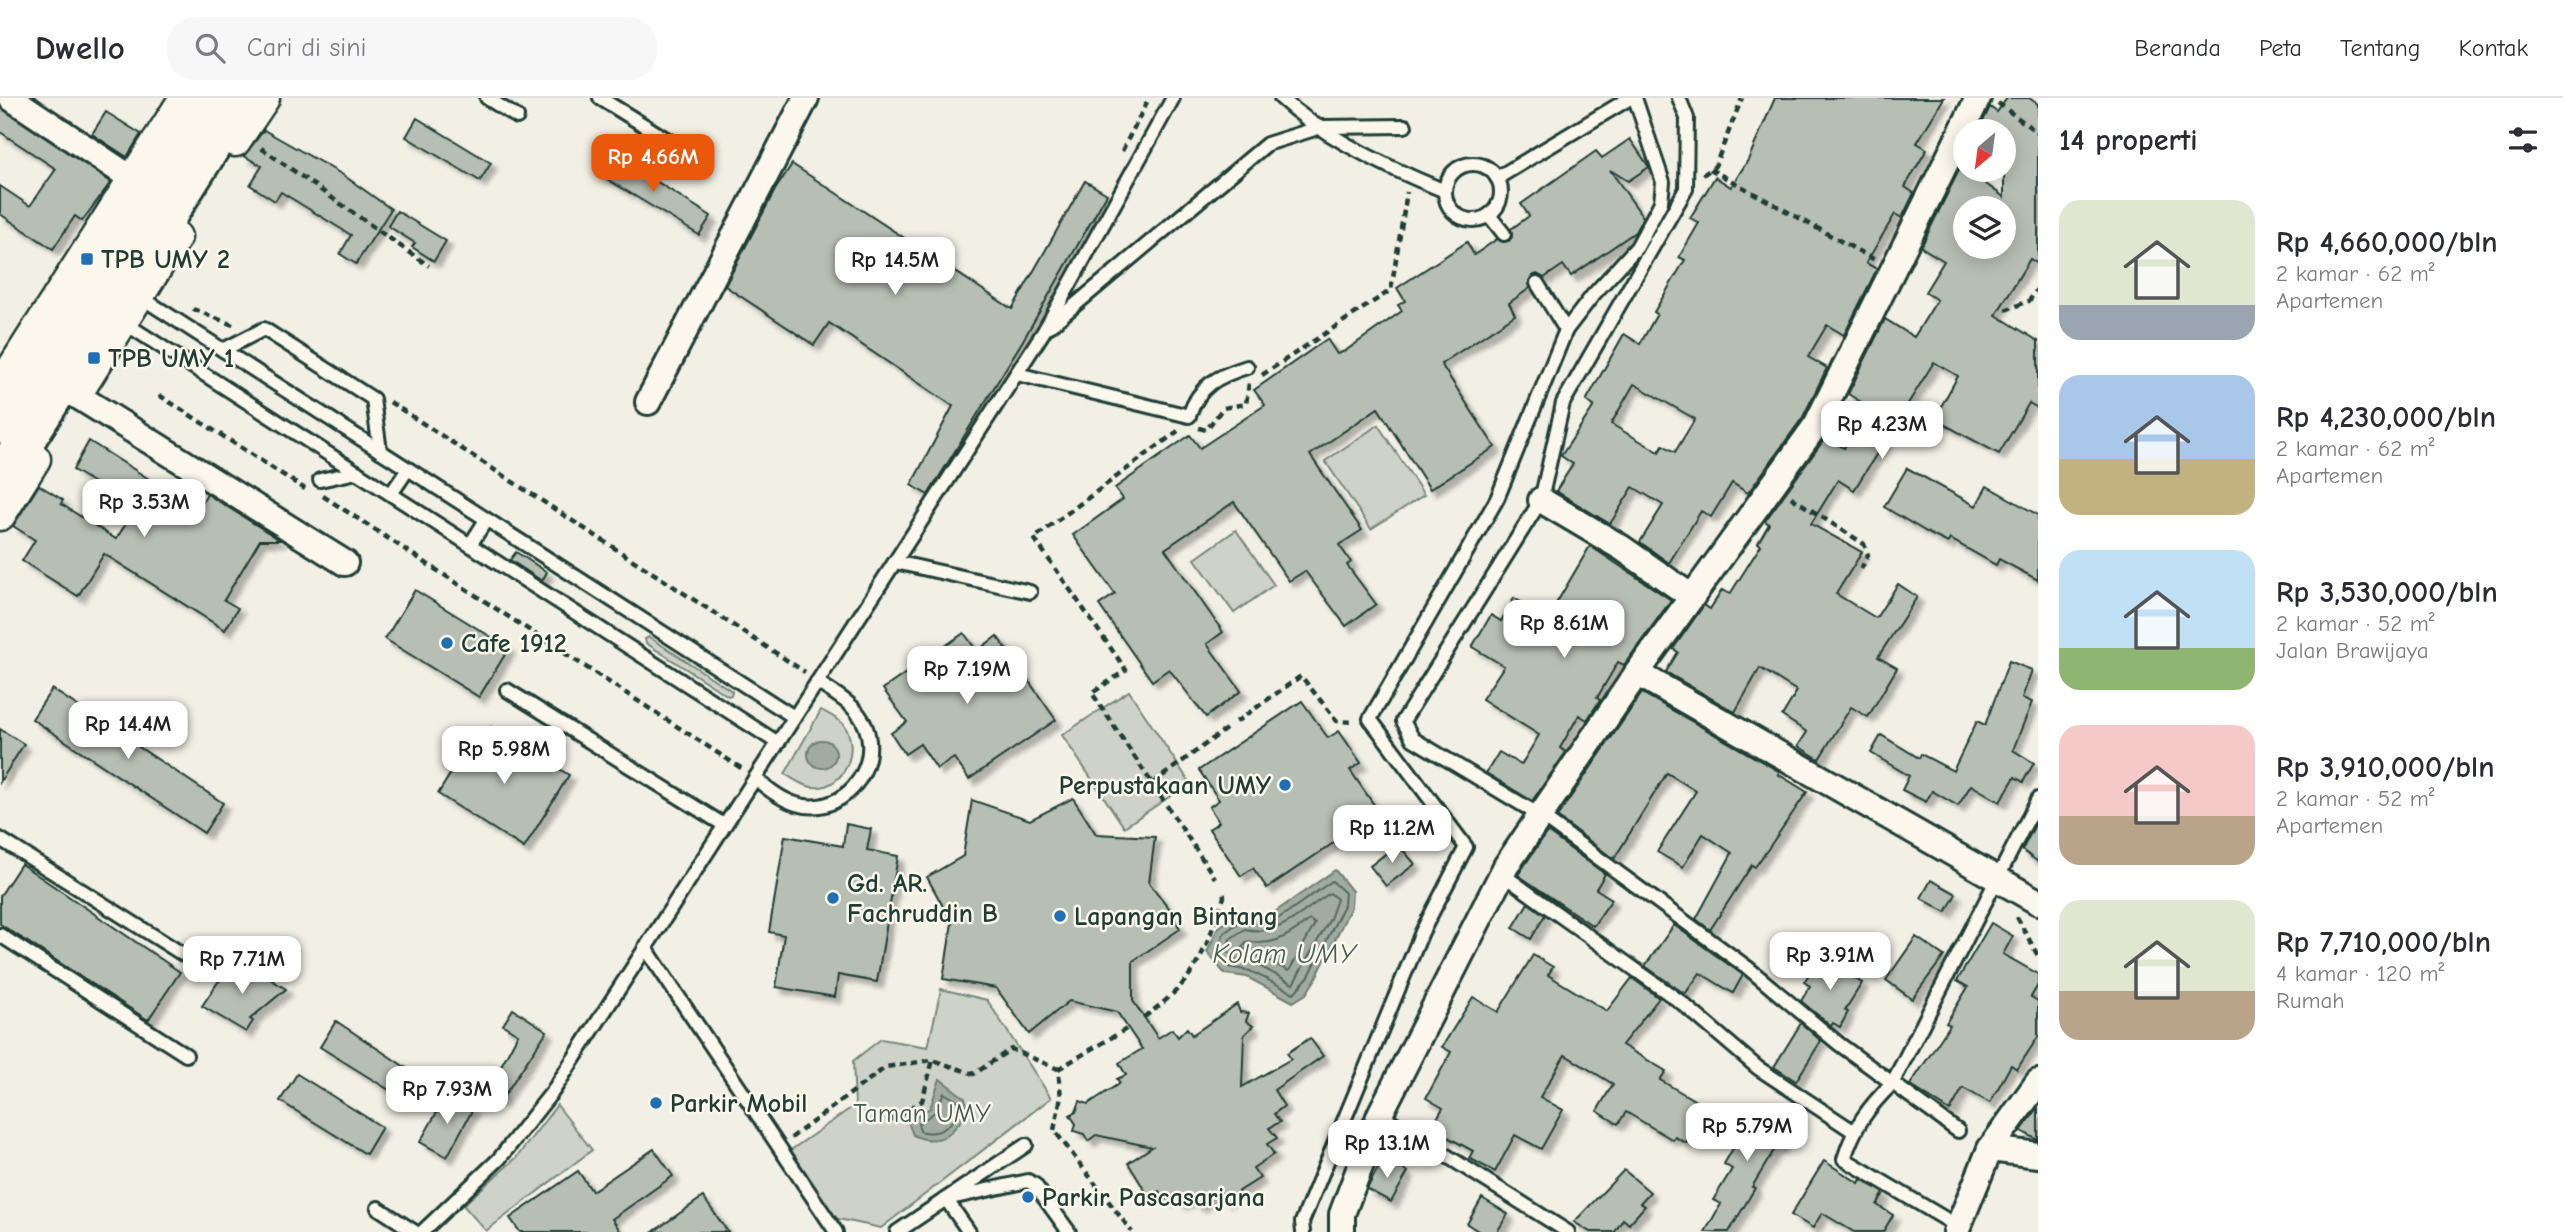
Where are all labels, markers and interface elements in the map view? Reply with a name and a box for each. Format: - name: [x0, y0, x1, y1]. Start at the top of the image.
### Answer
- search box: [167, 17, 657, 80]
- text: Dwello: [35, 29, 125, 67]
- icon: search: [191, 29, 229, 67]
- text: Cari di sini: [247, 33, 367, 63]
- text: Beranda: [2134, 34, 2221, 62]
- text: Peta: [2259, 34, 2302, 62]
- text: Tentang: [2340, 34, 2420, 62]
- text: Kontak: [2458, 34, 2528, 62]
- north arrow: [1953, 119, 2016, 182]
- map controls: [1953, 119, 2016, 259]
- icon: filters: [2504, 121, 2542, 159]
- text: 14 properti: [2059, 123, 2198, 158]
- pin: Rp 4.66M: [581, 134, 725, 194]
- text: Rp 4.66M: [607, 143, 699, 170]
- button: layers: [1953, 196, 2016, 259]
- text: Rp 4,660,000/bln: [2276, 225, 2498, 260]
- icon: home: [2115, 228, 2199, 312]
- pin: Rp 14.5M: [823, 238, 967, 297]
- place label: TPB UMY 2: [101, 245, 230, 275]
- text: Rp 14.5M: [851, 246, 939, 273]
- marker: TPB UMY 2: [79, 251, 95, 267]
- text: 2 kamar · 62 m²: [2276, 260, 2435, 287]
- text: Apartemen: [2276, 287, 2383, 314]
- place label: TPB UMY 1: [108, 344, 234, 374]
- marker: TPB UMY 1: [86, 350, 102, 366]
- text: Rp 4,230,000/bln: [2276, 400, 2496, 435]
- pin: Rp 4.23M: [1810, 402, 1954, 461]
- icon: home: [2115, 403, 2199, 487]
- text: Rp 4.23M: [1837, 410, 1927, 437]
- text: 2 kamar · 62 m²: [2276, 435, 2435, 462]
- text: Apartemen: [2276, 462, 2383, 489]
- pin: Rp 3.53M: [72, 480, 216, 539]
- text: Rp 3.53M: [98, 488, 190, 515]
- text: Rp 3,530,000/bln: [2276, 575, 2498, 610]
- icon: home: [2115, 578, 2199, 662]
- pin: Rp 8.61M: [1492, 601, 1636, 660]
- text: Rp 8.61M: [1519, 609, 1609, 636]
- text: 2 kamar · 52 m²: [2276, 610, 2435, 637]
- place label: Cafe 1912: [461, 629, 567, 659]
- marker: Cafe 1912: [439, 635, 455, 651]
- text: Jalan Brawijaya: [2276, 637, 2429, 664]
- pin: Rp 7.19M: [895, 646, 1039, 706]
- text: Rp 7.19M: [923, 655, 1011, 682]
- pin: Rp 14.4M: [56, 702, 200, 761]
- text: Rp 14.4M: [85, 710, 171, 737]
- pin: Rp 5.98M: [432, 726, 576, 786]
- text: Rp 5.98M: [458, 735, 550, 762]
- text: Rp 3,910,000/bln: [2276, 750, 2494, 785]
- icon: home: [2115, 753, 2199, 837]
- place label: Perpustakaan UMY: [1059, 771, 1272, 801]
- marker: Perpustakaan UMY: [1277, 777, 1293, 793]
- text: 2 kamar · 52 m²: [2276, 785, 2435, 812]
- pin: Rp 11.2M: [1320, 806, 1464, 865]
- text: Apartemen: [2276, 812, 2383, 839]
- text: Rp 11.2M: [1349, 814, 1435, 841]
- place label: Gd. AR. Fachruddin B: [847, 869, 998, 929]
- marker: Gd. AR. Fachruddin B: [825, 890, 841, 906]
- place label: Lapangan Bintang: [1074, 902, 1278, 932]
- marker: Lapangan Bintang: [1052, 908, 1068, 924]
- text: Rp 7,710,000/bln: [2276, 925, 2491, 960]
- icon: home: [2115, 928, 2199, 1012]
- pin: Rp 3.91M: [1758, 932, 1902, 992]
- pin: Rp 7.71M: [170, 936, 314, 996]
- water label: Kolam UMY: [1212, 938, 1358, 970]
- text: Rp 3.91M: [1786, 941, 1874, 968]
- text: Rp 7.71M: [199, 945, 285, 972]
- text: 4 kamar · 120 m²: [2276, 960, 2444, 987]
- text: Rumah: [2276, 987, 2345, 1014]
- pin: Rp 7.93M: [375, 1066, 519, 1126]
- text: Rp 7.93M: [402, 1075, 492, 1102]
- place label: Parkir Mobil: [670, 1089, 807, 1119]
- marker: Parkir Mobil: [648, 1095, 664, 1111]
- park label: Taman UMY: [853, 1099, 991, 1129]
- pin: Rp 5.79M: [1675, 1104, 1819, 1163]
- text: Rp 5.79M: [1702, 1112, 1792, 1139]
- pin: Rp 13.1M: [1315, 1121, 1459, 1180]
- text: Rp 13.1M: [1344, 1129, 1430, 1156]
- place label: Parkir Pascasarjana: [1042, 1183, 1265, 1213]
- marker: Parkir Pascasarjana: [1020, 1189, 1036, 1205]

